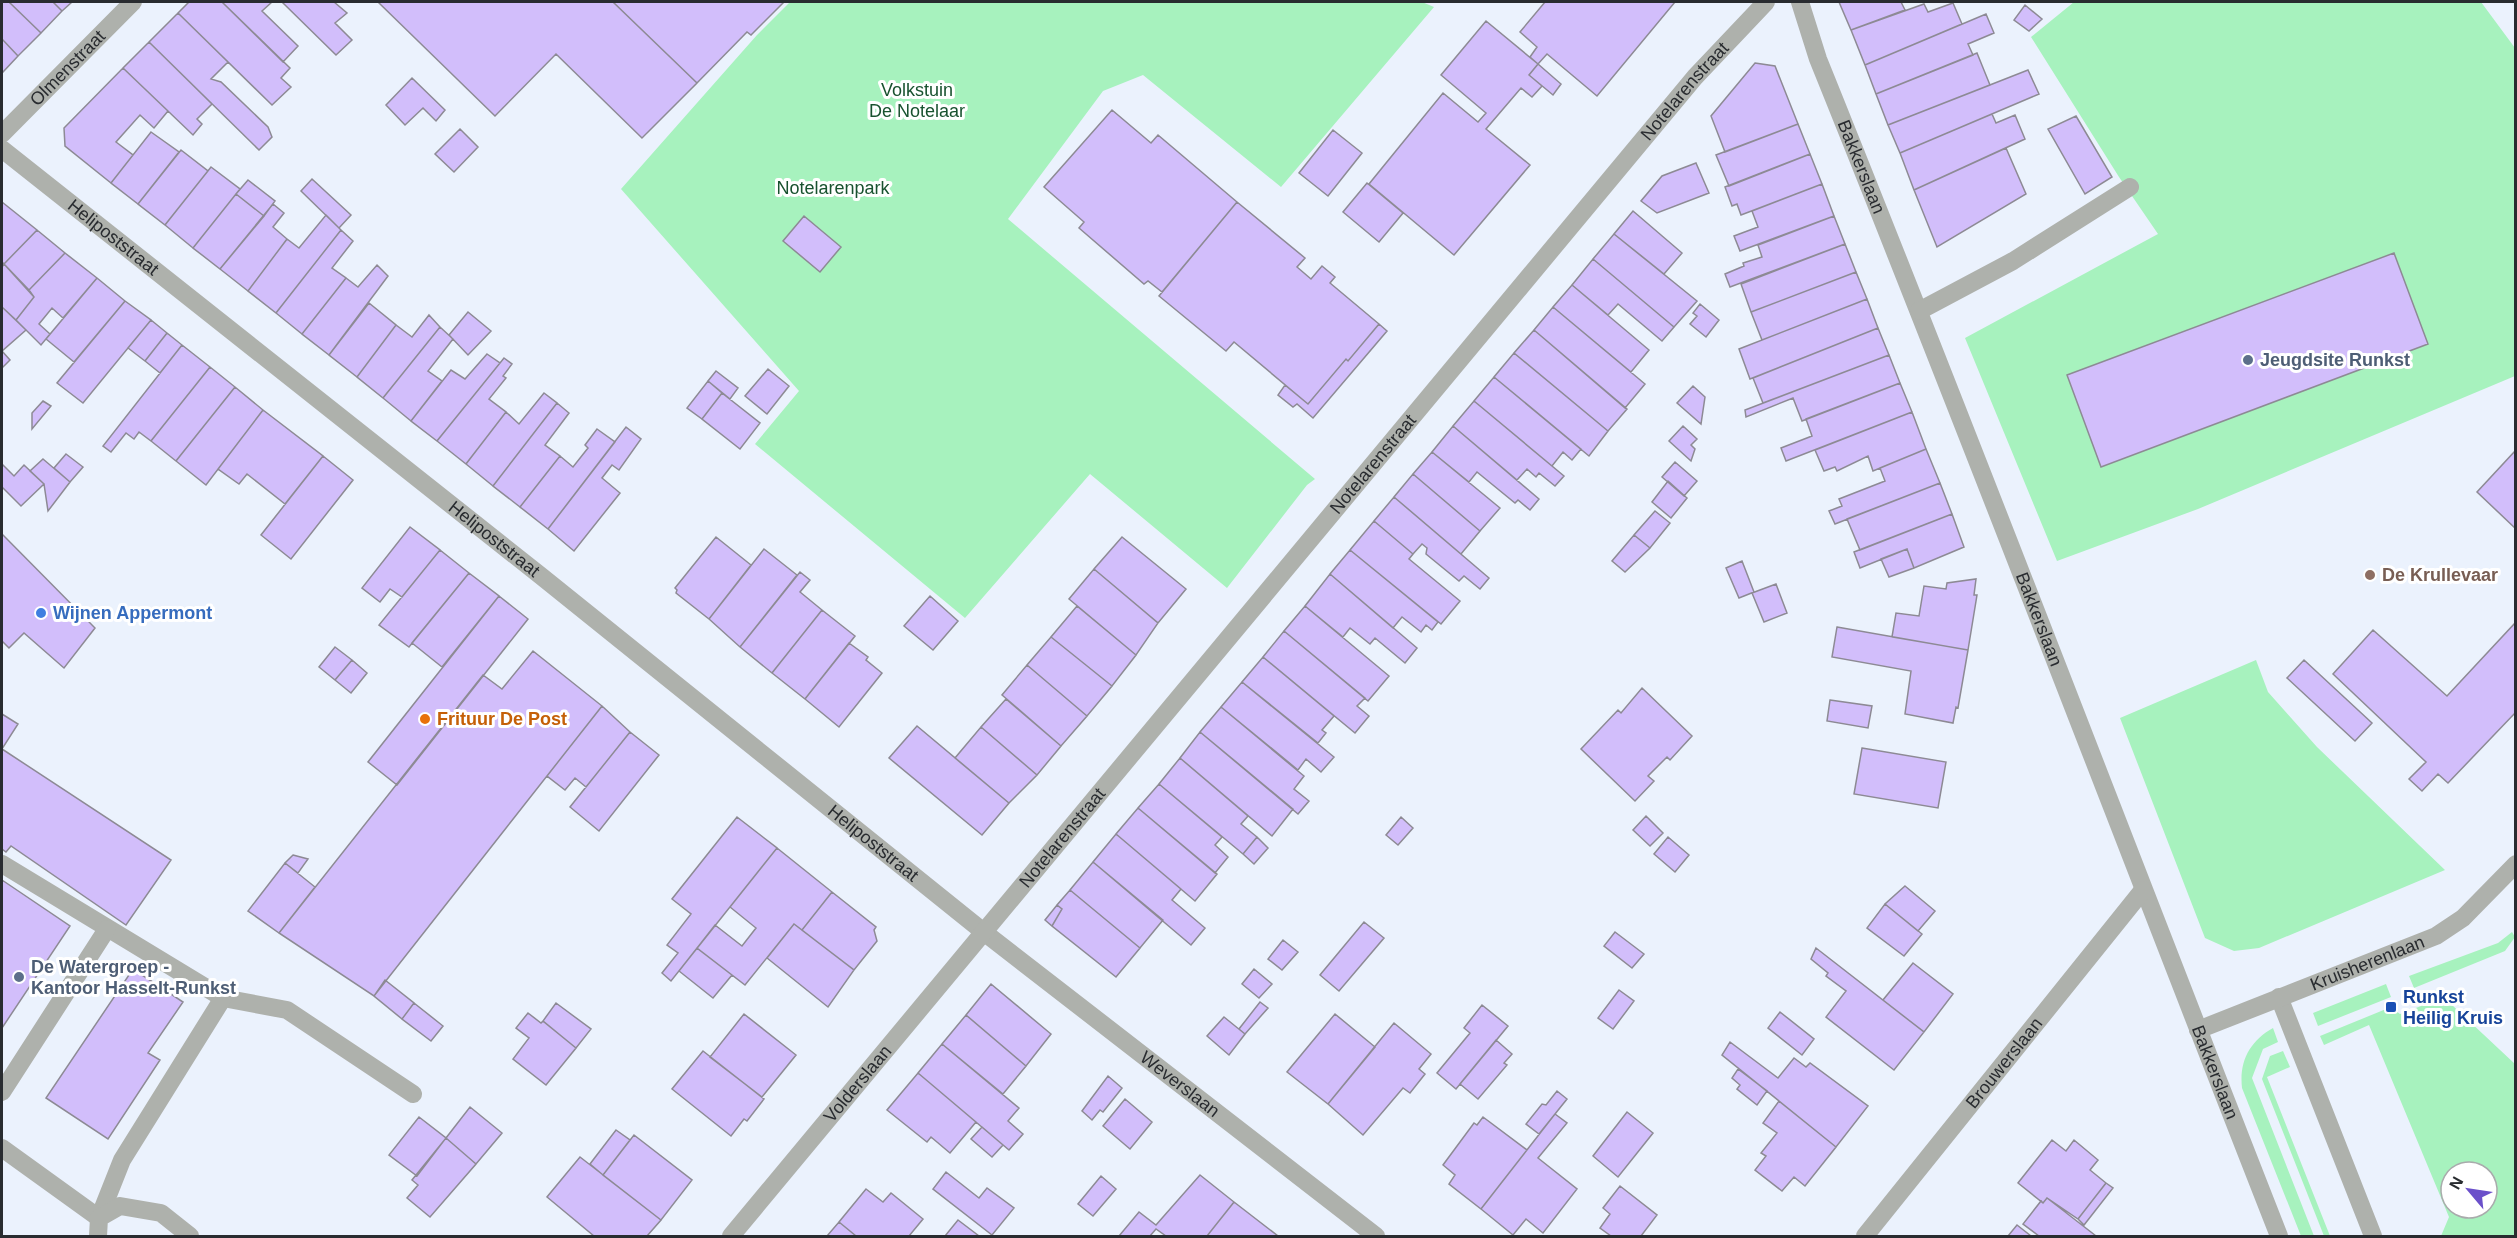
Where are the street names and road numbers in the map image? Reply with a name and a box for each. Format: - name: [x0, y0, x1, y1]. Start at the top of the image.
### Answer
- street label: Olmenstraat: [26, 26, 109, 110]
- street label: Notelarenstraat: [1637, 38, 1733, 144]
- street label: Bakkerslaan: [1834, 117, 1889, 217]
- street label: Helipoststraat: [64, 195, 163, 279]
- street label: Notelarenstraat: [1326, 410, 1420, 518]
- street label: Helipoststraat: [445, 497, 544, 581]
- street label: Bakkerslaan: [2012, 569, 2066, 669]
- street label: Notelarenstraat: [1015, 784, 1109, 891]
- street label: Helipoststraat: [824, 801, 922, 885]
- street label: Kruisherenlaan: [2307, 932, 2427, 995]
- street label: Brouwerslaan: [1962, 1014, 2046, 1112]
- street label: Bakkerslaan: [2188, 1022, 2242, 1122]
- street label: Volderslaan: [820, 1041, 895, 1126]
- street label: Weverslaan: [1136, 1047, 1224, 1121]

